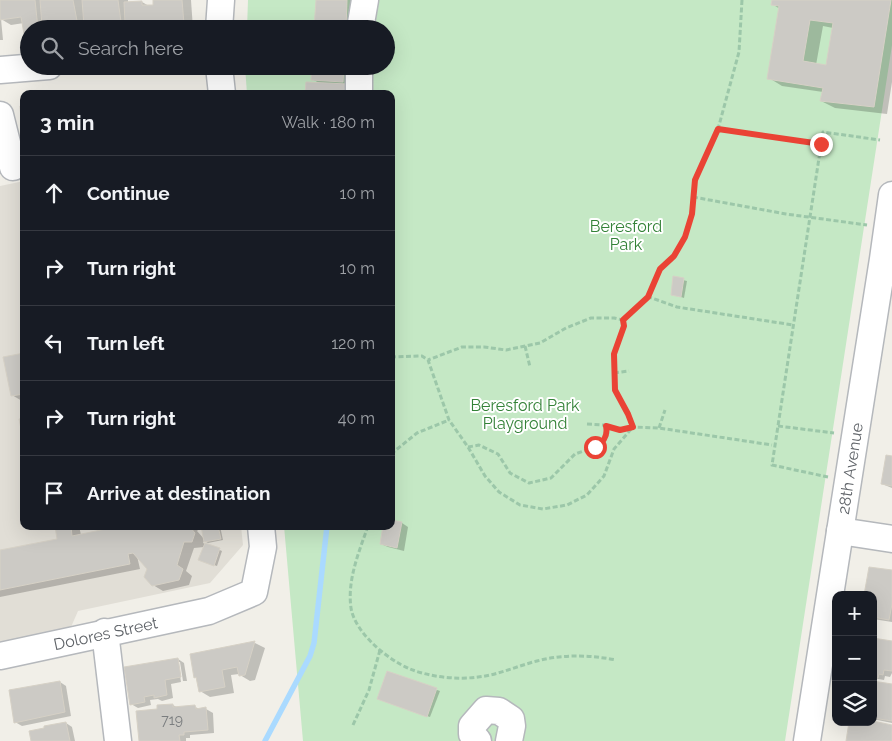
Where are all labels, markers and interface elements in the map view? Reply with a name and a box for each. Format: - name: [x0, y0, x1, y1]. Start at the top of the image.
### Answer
- search box: [20, 20, 395, 75]
- icon: search: [38, 34, 66, 62]
- text: Search here: [78, 37, 184, 59]
- text: 3 min: [40, 110, 94, 135]
- text: Walk · 180 m: [281, 113, 375, 132]
- route end: [810, 133, 833, 156]
- icon: ahead: [40, 179, 68, 207]
- text: Continue: [87, 182, 170, 204]
- text: 10 m: [340, 184, 375, 203]
- park label: Beresford Park: [590, 217, 662, 254]
- icon: right: [40, 254, 68, 282]
- text: Turn right: [87, 257, 176, 279]
- text: 10 m: [340, 259, 375, 278]
- icon: left: [40, 329, 68, 357]
- text: Turn left: [87, 332, 164, 354]
- text: 120 m: [331, 334, 375, 353]
- park label: Beresford Park Playground: [470, 396, 580, 433]
- icon: right: [40, 404, 68, 432]
- text: Turn right: [87, 407, 176, 429]
- text: 40 m: [338, 409, 375, 428]
- street label: 28th Avenue: [834, 421, 867, 516]
- route start: [584, 436, 607, 459]
- icon: arrive: [40, 479, 68, 507]
- text: Arrive at destination: [87, 482, 271, 504]
- map controls: [832, 591, 877, 726]
- button: +: [832, 591, 877, 636]
- street label: Dolores Street: [52, 613, 160, 654]
- button: −: [832, 636, 877, 681]
- button: layers: [832, 681, 877, 726]
- house number: 719: [161, 712, 183, 728]

